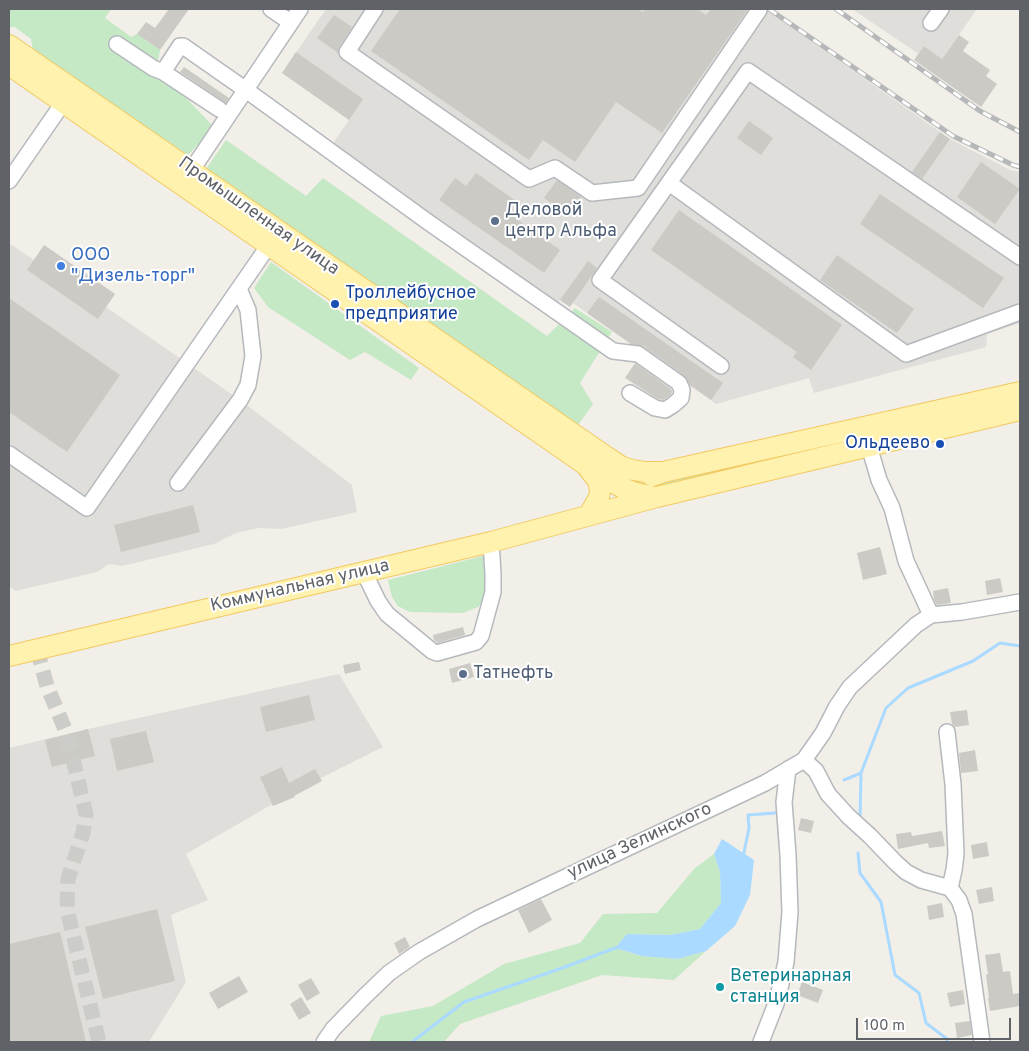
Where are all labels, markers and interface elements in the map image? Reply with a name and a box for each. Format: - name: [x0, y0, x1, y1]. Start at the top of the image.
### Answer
- street label: Промышленная улица: [173, 153, 343, 281]
- place label: Деловой центр Альфа: [505, 200, 617, 242]
- marker: Деловой центр Альфа: [489, 215, 501, 227]
- place label: ООО "Дизель-торг": [71, 245, 195, 288]
- marker: ООО "Дизель-торг": [55, 260, 67, 272]
- place label: Троллейбусное предприятие: [345, 283, 476, 326]
- marker: Троллейбусное предприятие: [329, 298, 341, 310]
- place label: Ольдеево: [845, 433, 930, 455]
- marker: Ольдеево: [934, 438, 946, 450]
- street label: Коммунальная улица: [208, 556, 392, 618]
- place label: Татнефть: [473, 663, 553, 685]
- marker: Татнефть: [457, 668, 469, 680]
- street label: улица Зелинского: [564, 799, 716, 885]
- place label: Ветеринарная станция: [730, 966, 852, 1009]
- marker: Ветеринарная станция: [714, 981, 726, 993]
- scale bar: [859, 1008, 1014, 1040]
- text: 100 m: [864, 1017, 905, 1036]

